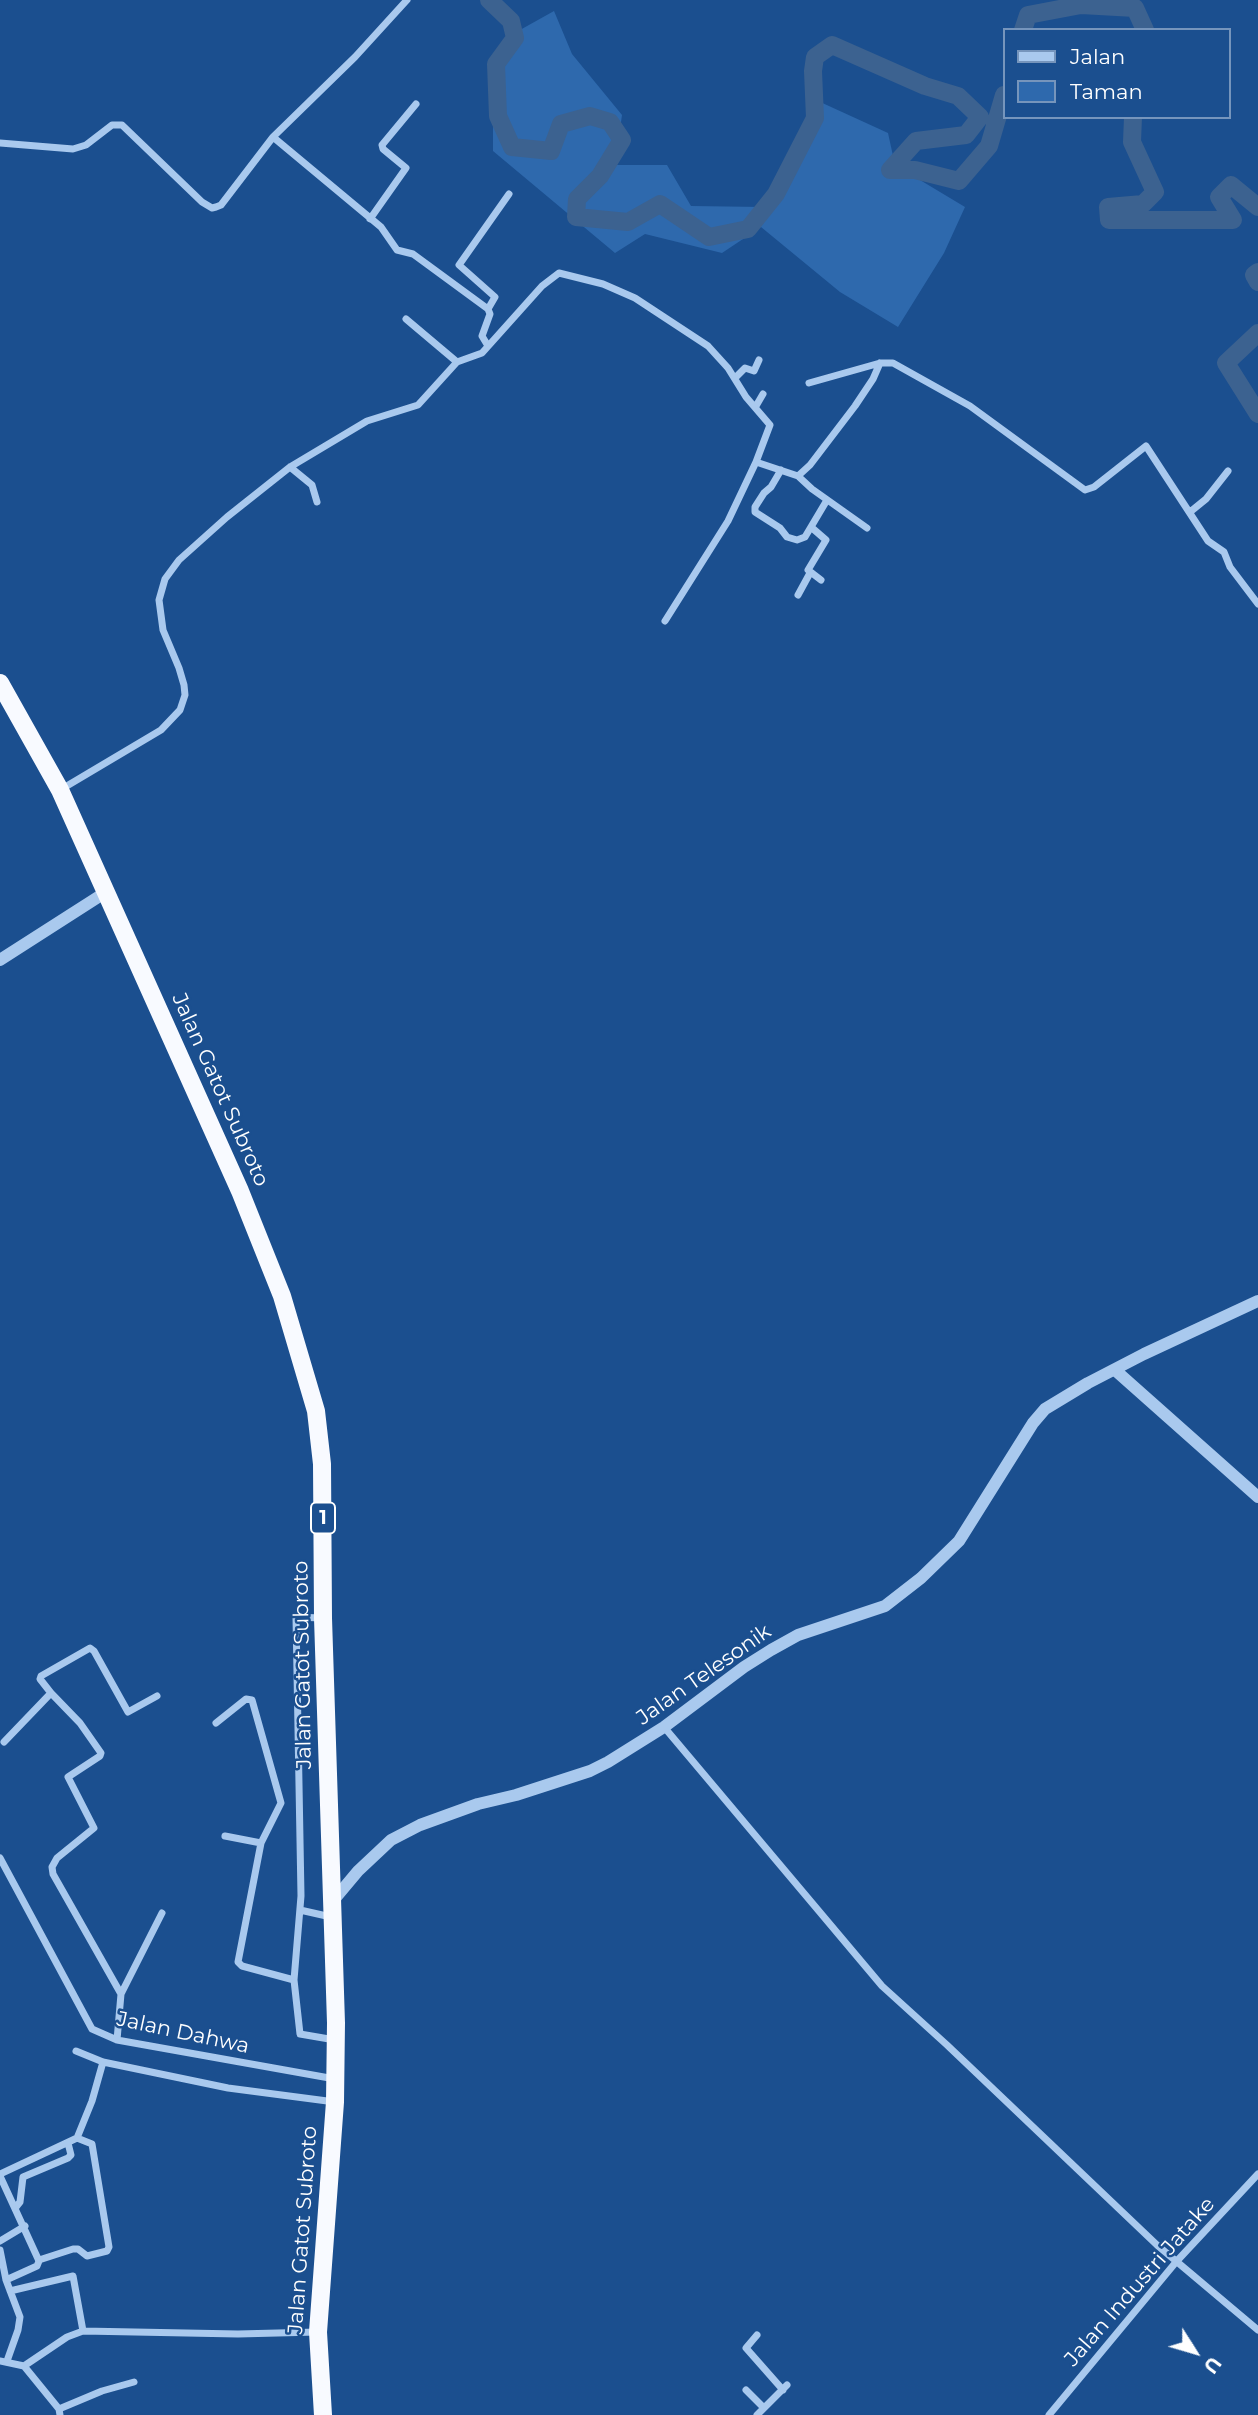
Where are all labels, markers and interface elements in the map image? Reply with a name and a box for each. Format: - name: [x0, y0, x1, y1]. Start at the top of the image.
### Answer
- legend: [1002, 28, 1230, 119]
- text: Jalan: [1070, 44, 1125, 69]
- text: Taman: [1070, 79, 1143, 104]
- street label: Jalan Gatot Subroto: [166, 990, 274, 1190]
- road number: 1: [311, 1502, 335, 1534]
- street label: Jalan Gatot Subroto: [289, 1561, 317, 1769]
- street label: Jalan Telesonik: [632, 1619, 776, 1731]
- street label: Jalan Dahwa: [114, 2007, 252, 2059]
- street label: Jalan Gatot Subroto: [283, 2125, 323, 2335]
- street label: Jalan Industri Jatake: [1060, 2192, 1220, 2372]
- north arrow: [1160, 2317, 1230, 2387]
- text: U: [1198, 2352, 1226, 2378]

